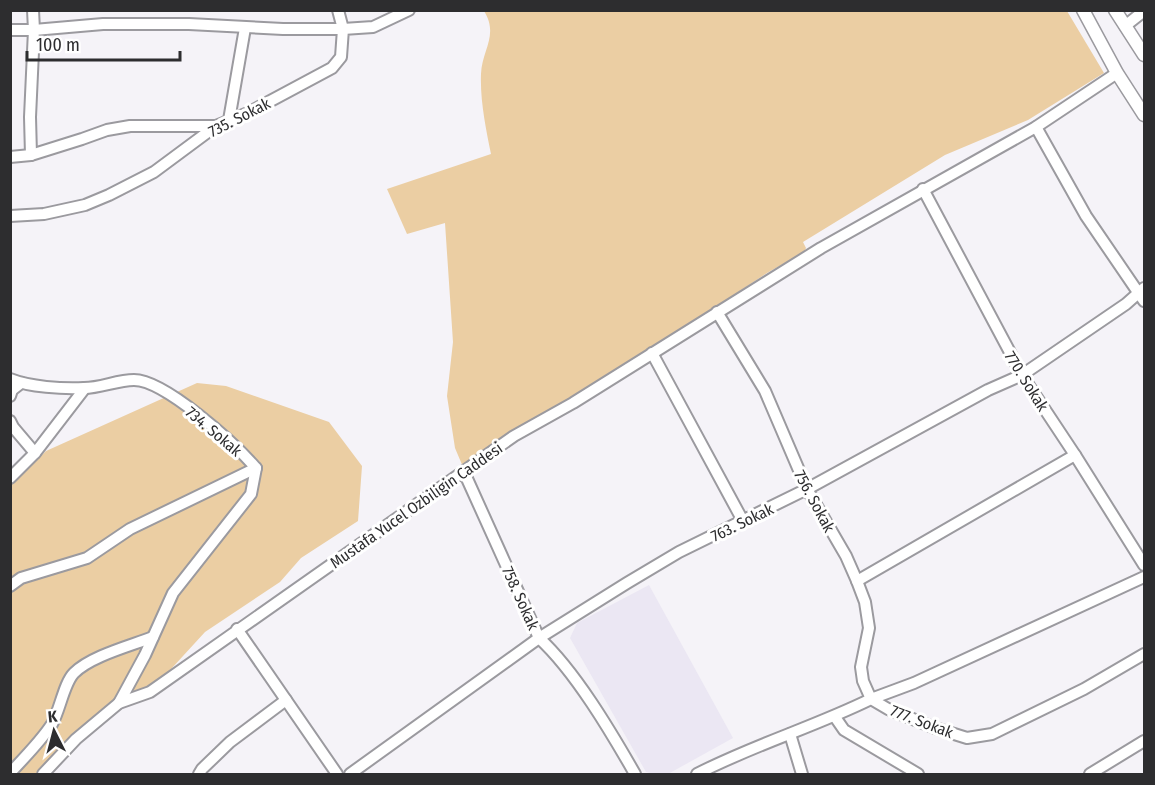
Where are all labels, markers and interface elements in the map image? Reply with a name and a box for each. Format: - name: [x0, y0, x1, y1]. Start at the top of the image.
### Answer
- scale bar: [27, 24, 180, 62]
- text: 100 m: [36, 34, 80, 56]
- street label: 735. Sokak: [205, 94, 274, 141]
- street label: 770. Sokak: [1001, 348, 1053, 415]
- street label: 734. Sokak: [182, 402, 246, 461]
- street label: Mustafa Yucel Ozbiligin Caddesi: [326, 438, 506, 572]
- street label: 756. Sokak: [790, 467, 839, 536]
- street label: 763. Sokak: [708, 499, 777, 546]
- street label: 758. Sokak: [498, 563, 543, 633]
- north arrow: [24, 701, 84, 761]
- street label: 777. Sokak: [888, 701, 956, 742]
- text: K: [47, 707, 59, 727]

